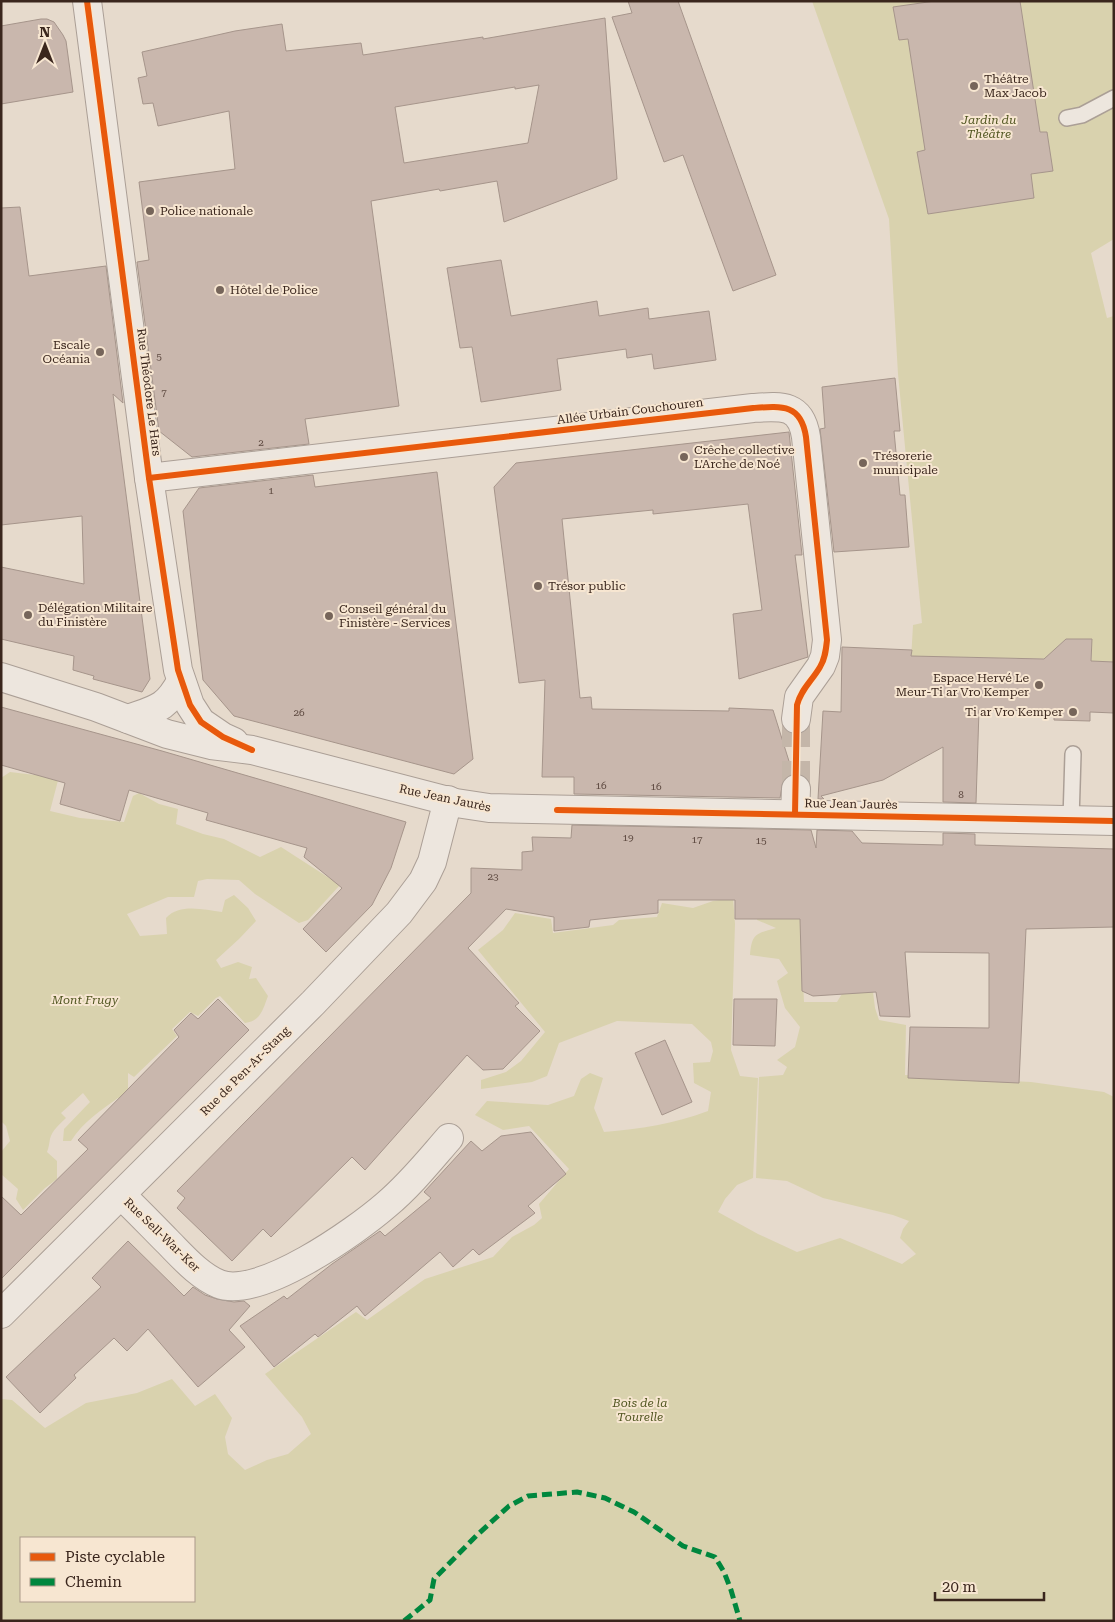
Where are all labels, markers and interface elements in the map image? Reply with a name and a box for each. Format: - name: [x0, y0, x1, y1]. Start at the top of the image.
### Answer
- north arrow: [20, 20, 70, 70]
- text: N: [40, 24, 51, 40]
- place label: Théâtre Max Jacob: [984, 72, 1047, 100]
- marker: Théâtre Max Jacob: [968, 80, 980, 92]
- park label: Jardin du Théâtre: [961, 113, 1017, 141]
- place label: Police nationale: [160, 204, 253, 218]
- marker: Police nationale: [144, 205, 156, 217]
- place label: Hôtel de Police: [230, 283, 318, 297]
- marker: Hôtel de Police: [214, 284, 226, 296]
- street label: Rue Théodore Le Hars: [134, 327, 164, 457]
- place label: Escale Océania: [43, 338, 90, 366]
- marker: Escale Océania: [94, 346, 106, 358]
- house number: 5: [156, 351, 162, 362]
- house number: 7: [161, 387, 167, 398]
- street label: Allée Urbain Couchouren: [556, 395, 704, 427]
- house number: 2: [258, 437, 264, 448]
- place label: Crêche collective L'Arche de Noé: [694, 443, 795, 471]
- place label: Trésorerie municipale: [873, 449, 938, 477]
- marker: Crêche collective L'Arche de Noé: [678, 451, 690, 463]
- marker: Trésorerie municipale: [857, 457, 869, 469]
- house number: 1: [268, 485, 274, 496]
- place label: Trésor public: [548, 579, 626, 593]
- marker: Trésor public: [532, 580, 544, 592]
- place label: Délégation Militaire du Finistère: [38, 601, 153, 629]
- place label: Conseil général du Finistère - Services: [339, 602, 451, 630]
- marker: Délégation Militaire du Finistère: [22, 609, 34, 621]
- marker: Conseil général du Finistère - Services: [323, 610, 335, 622]
- place label: Espace Hervé Le Meur-Ti ar Vro Kemper: [896, 671, 1029, 699]
- marker: Espace Hervé Le Meur-Ti ar Vro Kemper: [1033, 679, 1045, 691]
- place label: Ti ar Vro Kemper: [965, 705, 1063, 719]
- marker: Ti ar Vro Kemper: [1067, 706, 1079, 718]
- house number: 26: [293, 707, 305, 718]
- house number: 16: [595, 780, 607, 791]
- street label: Rue Jean Jaurès: [398, 781, 492, 815]
- house number: 16: [650, 781, 662, 792]
- house number: 8: [958, 789, 964, 800]
- street label: Rue Jean Jaurès: [804, 796, 898, 812]
- house number: 19: [622, 832, 634, 843]
- house number: 17: [691, 834, 703, 845]
- house number: 15: [755, 835, 767, 846]
- house number: 23: [487, 871, 499, 882]
- park label: Mont Frugy: [51, 993, 119, 1007]
- street label: Rue de Pen-Ar-Stang: [197, 1023, 293, 1119]
- street label: Rue Sell-War-Ker: [121, 1195, 203, 1275]
- park label: Bois de la Tourelle: [612, 1396, 667, 1424]
- legend: [20, 1537, 195, 1602]
- text: Piste cyclable: [65, 1548, 165, 1566]
- scale bar: [935, 1570, 1044, 1602]
- text: Chemin: [65, 1573, 122, 1591]
- text: 20 m: [942, 1578, 977, 1596]

